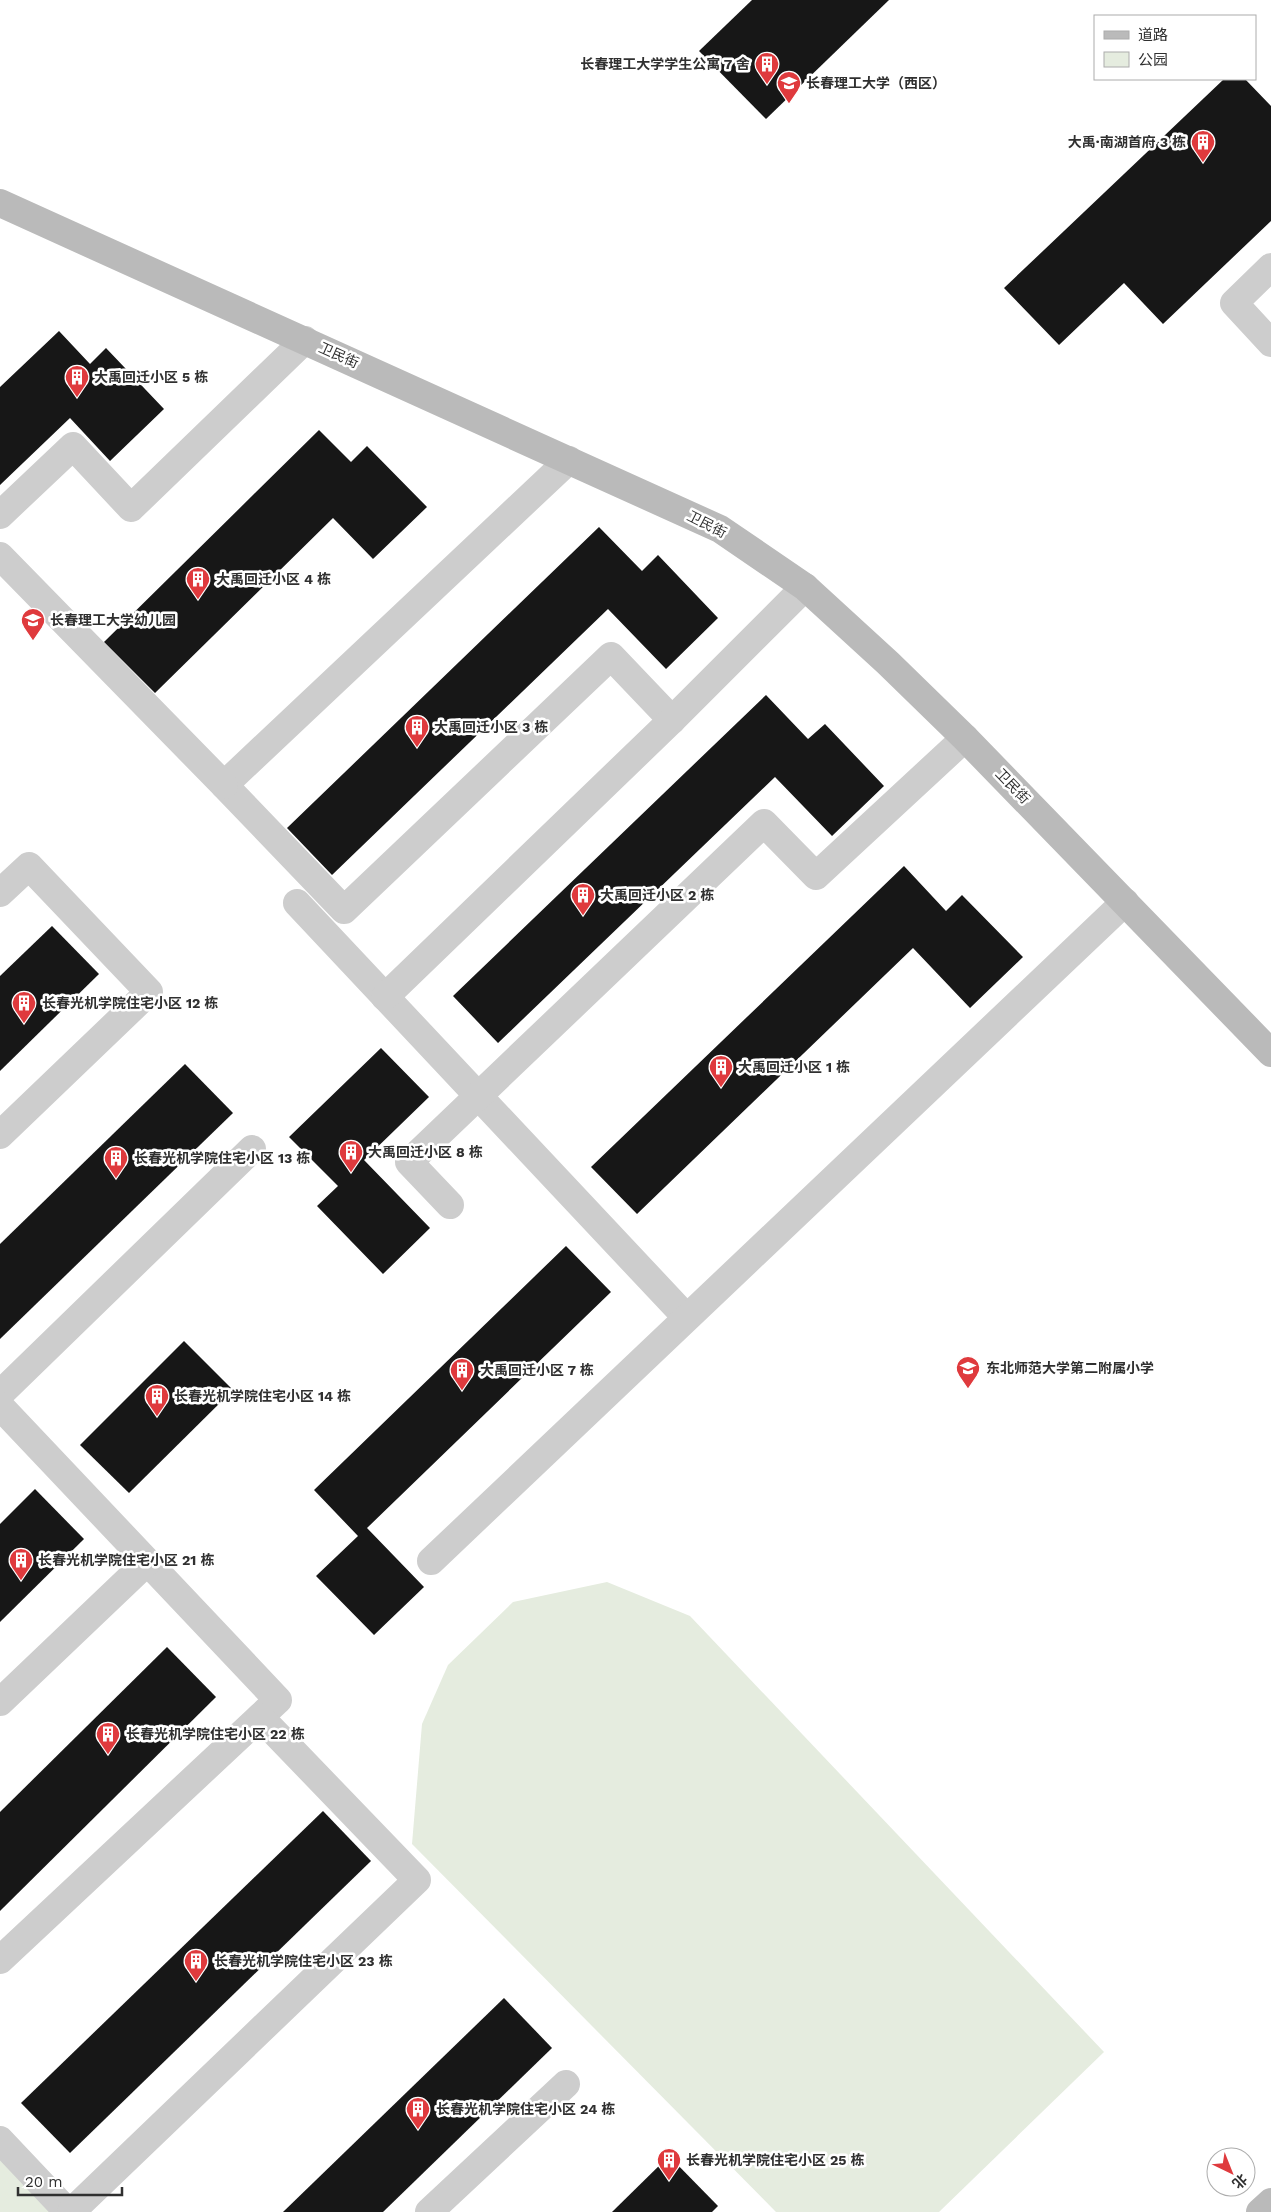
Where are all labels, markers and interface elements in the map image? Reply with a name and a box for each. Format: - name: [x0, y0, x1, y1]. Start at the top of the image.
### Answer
- legend: [1094, 15, 1256, 80]
- text: 道路: [1138, 26, 1168, 44]
- building icon: 长春理工大学学生公寓 7 舍: [754, 51, 780, 85]
- text: 公园: [1138, 51, 1168, 69]
- place label: 长春理工大学学生公寓 7 舍: [580, 56, 750, 72]
- school or university icon: 长春理工大学（西区）: [776, 70, 802, 104]
- place label: 长春理工大学（西区）: [806, 75, 946, 91]
- building icon: 大禹·南湖首府 3 栋: [1190, 129, 1216, 163]
- place label: 大禹·南湖首府 3 栋: [1068, 134, 1186, 150]
- street label: 卫民街: [317, 339, 361, 371]
- building icon: 大禹回迁小区 5 栋: [64, 364, 90, 398]
- place label: 大禹回迁小区 5 栋: [94, 369, 208, 385]
- street label: 卫民街: [685, 507, 729, 541]
- building icon: 大禹回迁小区 4 栋: [185, 566, 211, 600]
- place label: 大禹回迁小区 4 栋: [216, 571, 331, 587]
- school or university icon: 长春理工大学幼儿园: [20, 607, 46, 641]
- place label: 长春理工大学幼儿园: [50, 612, 176, 628]
- building icon: 大禹回迁小区 3 栋: [404, 714, 430, 748]
- place label: 大禹回迁小区 3 栋: [434, 719, 548, 735]
- street label: 卫民街: [993, 765, 1033, 807]
- building icon: 大禹回迁小区 2 栋: [570, 882, 596, 916]
- place label: 大禹回迁小区 2 栋: [600, 887, 714, 903]
- building icon: 长春光机学院住宅小区 12 栋: [11, 990, 37, 1024]
- place label: 长春光机学院住宅小区 12 栋: [42, 995, 218, 1011]
- building icon: 大禹回迁小区 1 栋: [708, 1054, 734, 1088]
- place label: 大禹回迁小区 1 栋: [738, 1059, 850, 1075]
- building icon: 大禹回迁小区 8 栋: [338, 1139, 364, 1173]
- place label: 大禹回迁小区 8 栋: [368, 1144, 483, 1160]
- building icon: 长春光机学院住宅小区 13 栋: [103, 1145, 129, 1179]
- place label: 长春光机学院住宅小区 13 栋: [134, 1150, 310, 1166]
- school or university icon: 东北师范大学第二附属小学: [955, 1355, 981, 1389]
- building icon: 大禹回迁小区 7 栋: [449, 1357, 475, 1391]
- place label: 东北师范大学第二附属小学: [986, 1360, 1154, 1376]
- place label: 大禹回迁小区 7 栋: [480, 1362, 594, 1378]
- building icon: 长春光机学院住宅小区 14 栋: [144, 1383, 170, 1417]
- place label: 长春光机学院住宅小区 14 栋: [174, 1388, 351, 1404]
- building icon: 长春光机学院住宅小区 21 栋: [8, 1547, 34, 1581]
- place label: 长春光机学院住宅小区 21 栋: [38, 1552, 214, 1568]
- building icon: 长春光机学院住宅小区 22 栋: [95, 1721, 121, 1755]
- place label: 长春光机学院住宅小区 22 栋: [126, 1726, 305, 1742]
- building icon: 长春光机学院住宅小区 23 栋: [183, 1948, 209, 1982]
- place label: 长春光机学院住宅小区 23 栋: [214, 1953, 393, 1969]
- building icon: 长春光机学院住宅小区 24 栋: [405, 2096, 431, 2130]
- place label: 长春光机学院住宅小区 24 栋: [436, 2101, 615, 2117]
- building icon: 长春光机学院住宅小区 25 栋: [656, 2147, 682, 2181]
- north arrow: [1206, 2147, 1256, 2197]
- place label: 长春光机学院住宅小区 25 栋: [686, 2152, 865, 2168]
- scale bar: [18, 2164, 121, 2196]
- text: 北: [1229, 2171, 1250, 2192]
- text: 20 m: [25, 2173, 63, 2191]

